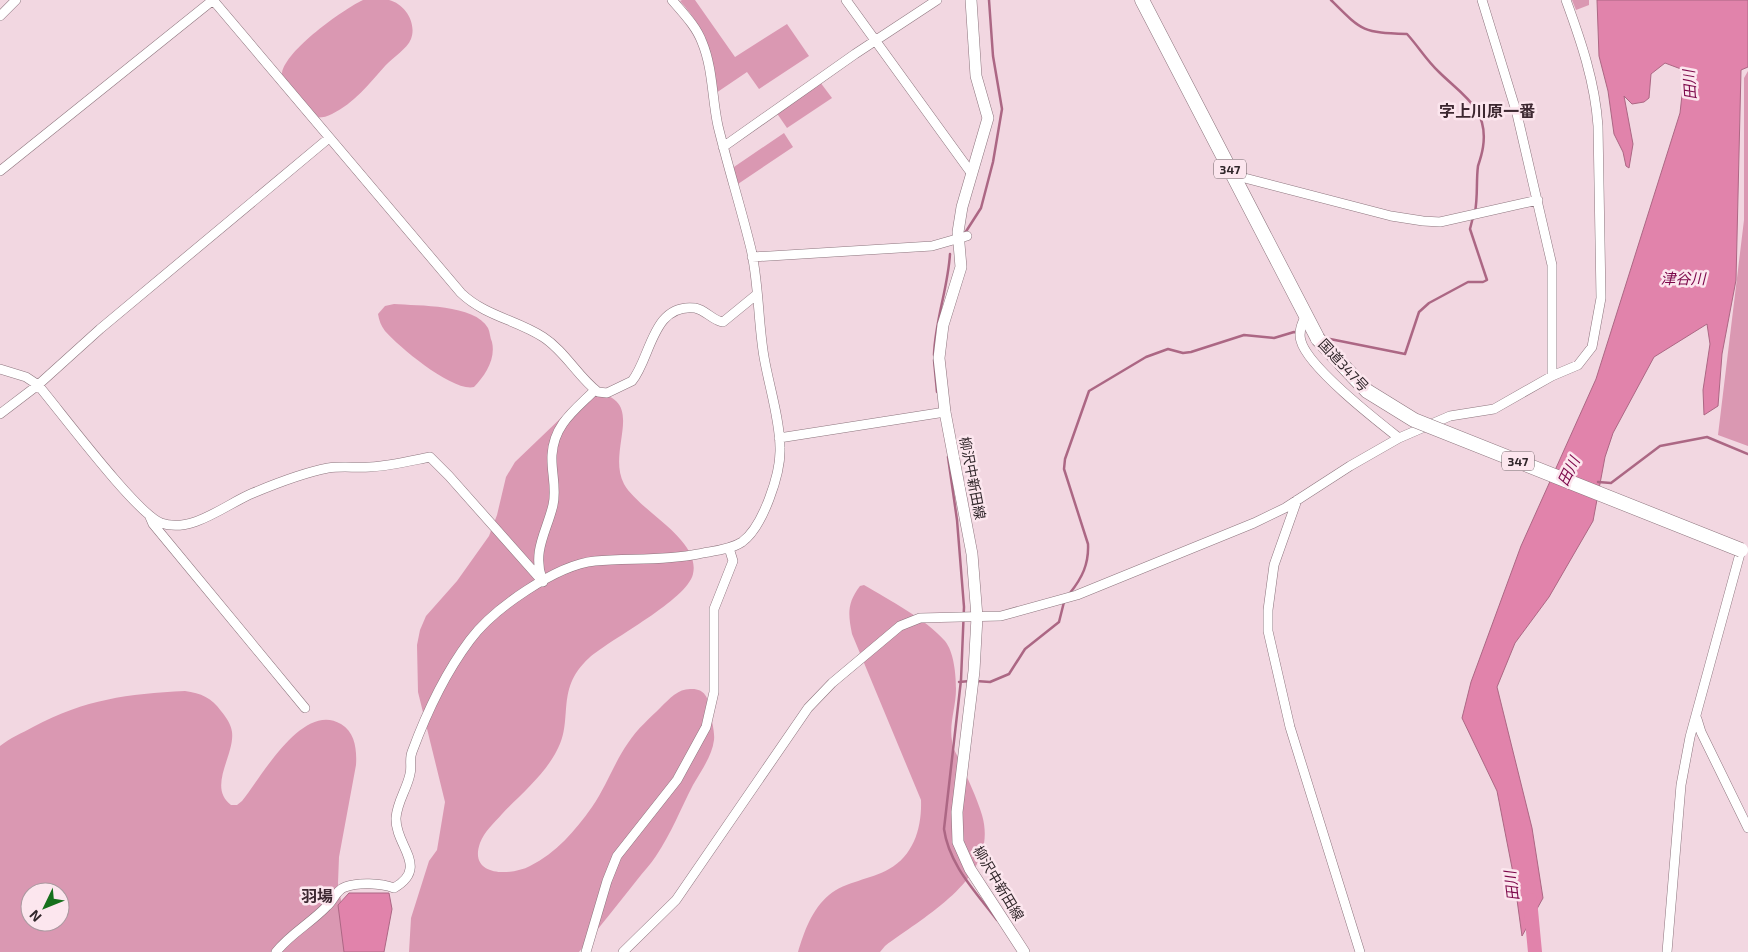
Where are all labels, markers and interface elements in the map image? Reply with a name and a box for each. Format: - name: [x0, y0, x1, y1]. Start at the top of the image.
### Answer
- water label: 田川: [1679, 67, 1699, 101]
- district label: 字上川原一番: [1439, 101, 1535, 120]
- road number: 347: [1214, 160, 1246, 178]
- water label: 津谷川: [1660, 269, 1707, 287]
- street label: 国道347号: [1315, 335, 1373, 395]
- street label: 柳沢中新田線: [957, 435, 989, 521]
- road number: 347: [1502, 452, 1534, 471]
- water label: 田川: [1553, 452, 1584, 488]
- street label: 柳沢中新田線: [970, 843, 1028, 923]
- water label: 田川: [1500, 868, 1522, 902]
- north arrow: [20, 882, 70, 932]
- district label: 羽場: [301, 886, 333, 905]
- text: N: [25, 907, 45, 926]

